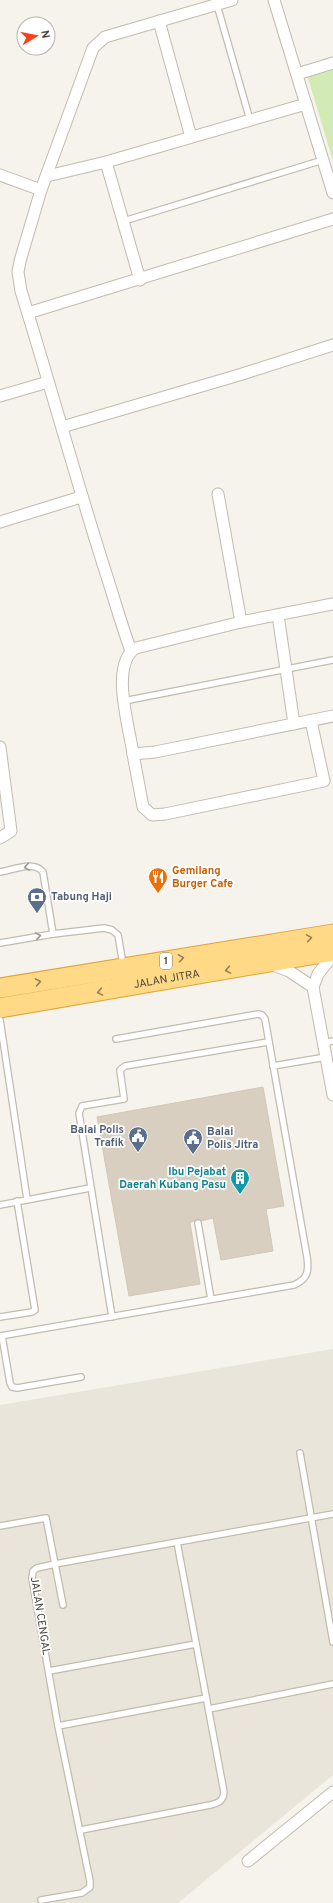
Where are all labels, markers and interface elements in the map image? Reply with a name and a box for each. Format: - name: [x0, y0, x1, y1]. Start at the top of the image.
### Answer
- north arrow: [16, 16, 56, 56]
- text: N: [37, 29, 52, 40]
- one-way arrow: [24, 862, 30, 871]
- place label: Gemilang Burger Cafe: [172, 864, 233, 891]
- restaurant icon: Gemilang Burger Cafe: [147, 866, 169, 894]
- bank icon: Tabung Haji: [26, 886, 48, 914]
- place label: Tabung Haji: [51, 890, 112, 904]
- one-way arrow: [35, 932, 42, 941]
- one-way arrow: [306, 934, 312, 943]
- road number: 1: [160, 953, 172, 969]
- one-way arrow: [177, 955, 184, 963]
- one-way arrow: [225, 965, 231, 974]
- street label: JALAN JITRA: [132, 967, 201, 992]
- one-way arrow: [35, 978, 42, 987]
- one-way arrow: [97, 987, 103, 996]
- place label: Balai Polis Trafik: [70, 1123, 124, 1150]
- public building icon: Balai Polis Trafik: [127, 1125, 149, 1153]
- place label: Balai Polis Jitra: [207, 1125, 258, 1152]
- public building icon: Balai Polis Jitra: [182, 1127, 204, 1155]
- place label: Ibu Pejabat Daerah Kubang Pasu: [119, 1165, 226, 1192]
- building icon: Ibu Pejabat Daerah Kubang Pasu: [229, 1167, 251, 1195]
- street label: JALAN CENGAL: [27, 1576, 53, 1656]

